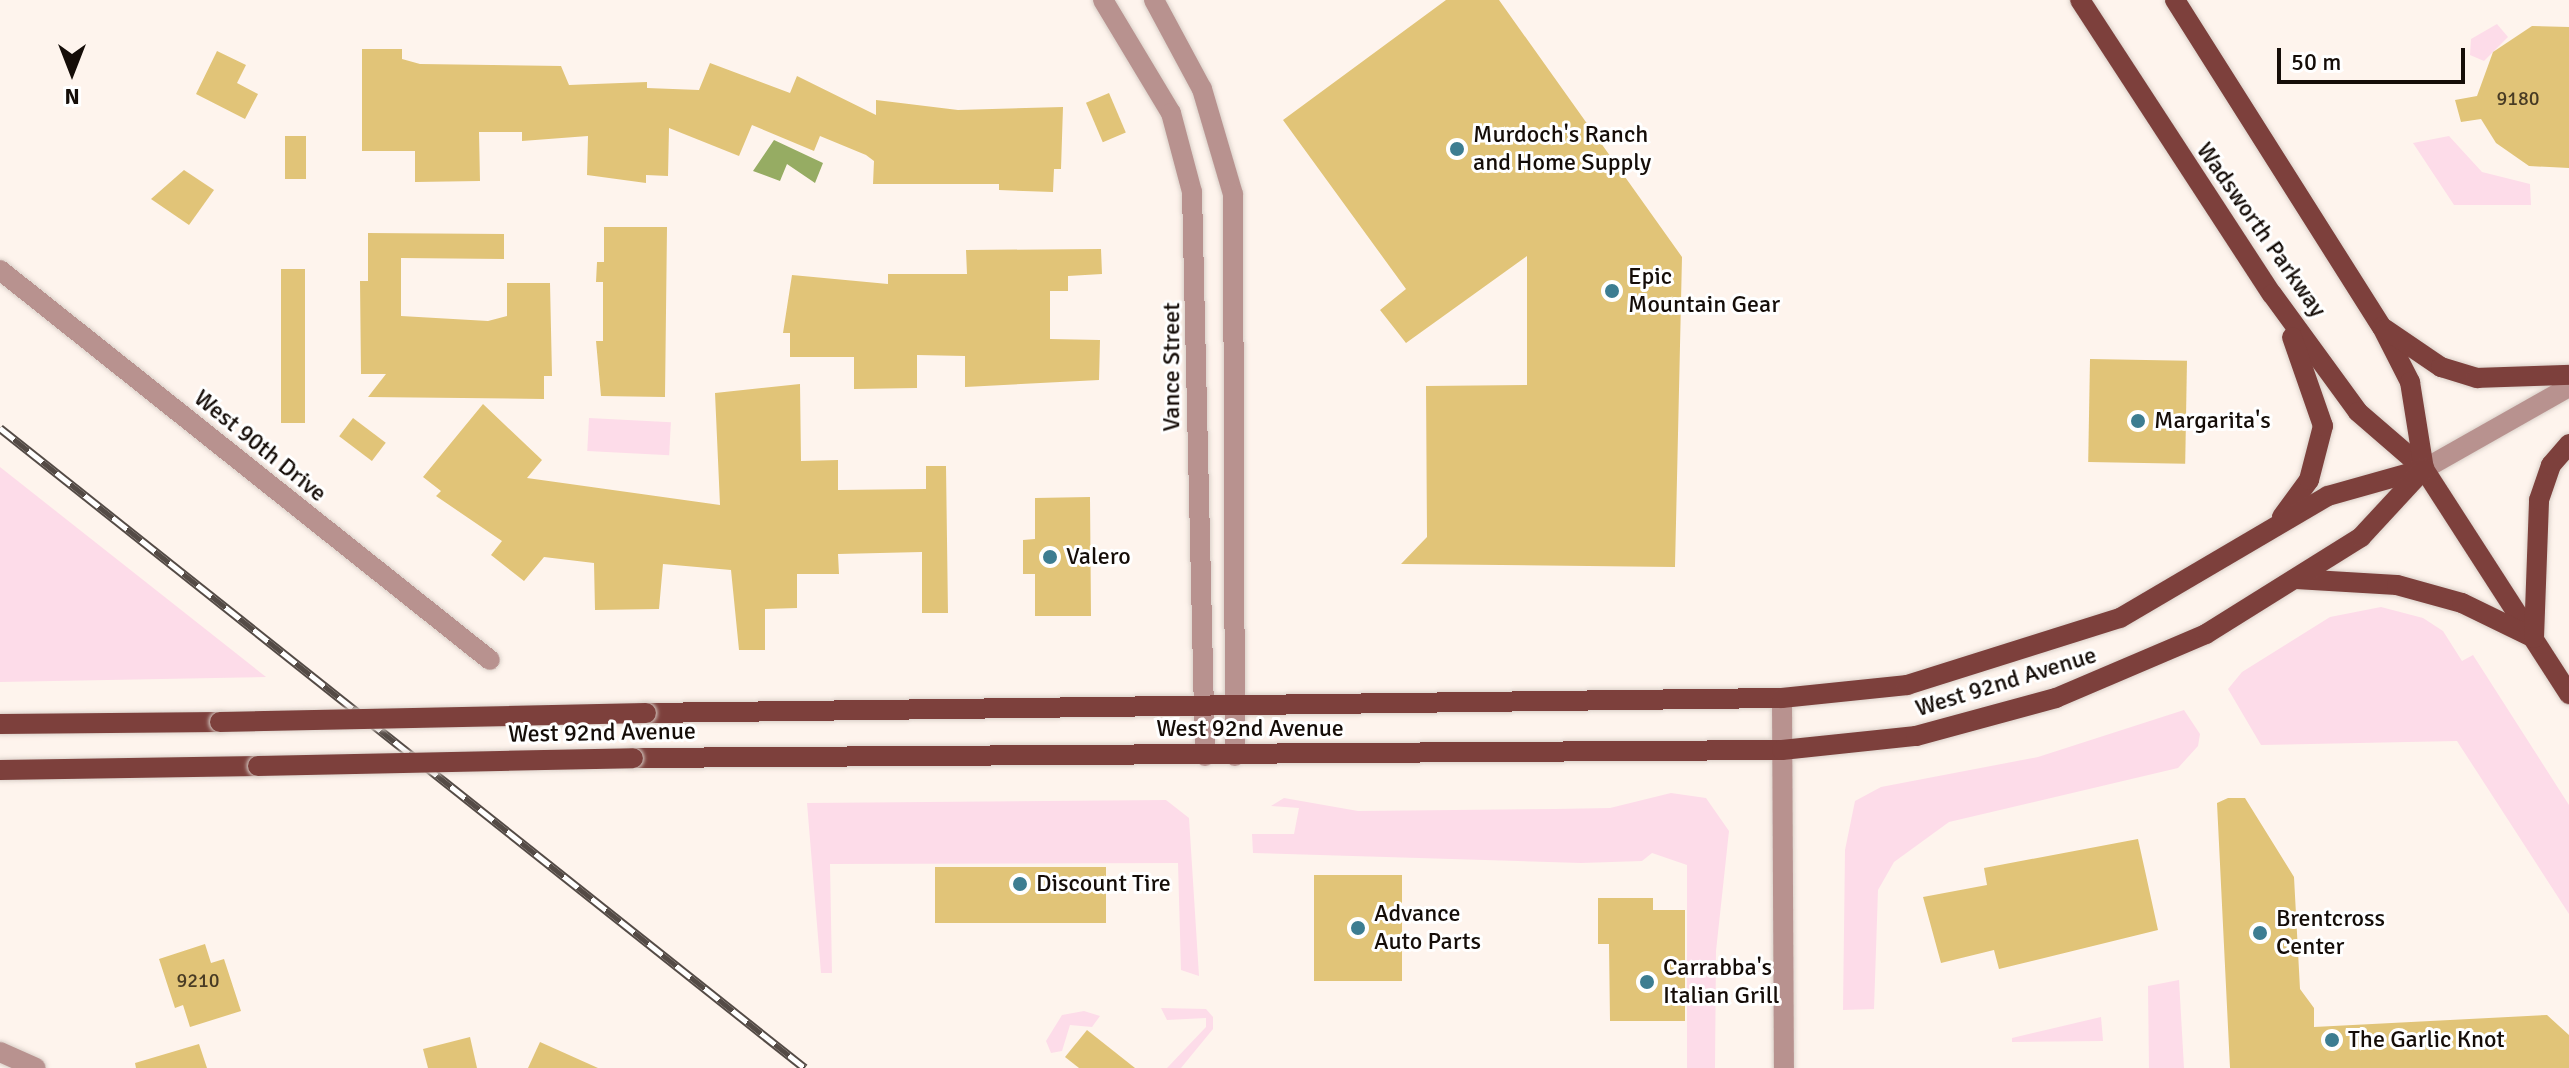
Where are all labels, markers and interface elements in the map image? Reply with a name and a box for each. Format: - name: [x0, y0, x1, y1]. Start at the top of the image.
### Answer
- north arrow: [32, 32, 112, 112]
- scale bar: [2281, 32, 2469, 82]
- text: 50 m: [2291, 47, 2341, 77]
- text: N: [64, 83, 80, 110]
- house number: 9180: [2496, 86, 2540, 110]
- place label: Murdoch's Ranch and Home Supply: [1473, 121, 1651, 177]
- street label: Wadsworth Parkway: [2190, 137, 2332, 323]
- marker: Murdoch's Ranch and Home Supply: [1448, 140, 1466, 158]
- place label: Epic Mountain Gear: [1628, 263, 1780, 319]
- marker: Epic Mountain Gear: [1603, 282, 1621, 300]
- street label: Vance Street: [1158, 302, 1186, 432]
- street label: West 90th Drive: [188, 384, 332, 508]
- place label: Margarita's: [2154, 407, 2271, 435]
- marker: Margarita's: [2129, 412, 2147, 430]
- place label: Valero: [1066, 543, 1131, 571]
- marker: Valero: [1041, 548, 1059, 566]
- street label: West 92nd Avenue: [1912, 641, 2100, 723]
- street label: West 92nd Avenue: [1156, 715, 1344, 743]
- street label: West 92nd Avenue: [508, 717, 696, 749]
- place label: Discount Tire: [1036, 870, 1171, 898]
- marker: Discount Tire: [1011, 875, 1029, 893]
- place label: Advance Auto Parts: [1374, 900, 1481, 956]
- place label: Brentcross Center: [2276, 905, 2385, 961]
- marker: Advance Auto Parts: [1349, 919, 1367, 937]
- marker: Brentcross Center: [2251, 924, 2269, 942]
- place label: Carrabba's Italian Grill: [1663, 954, 1780, 1010]
- house number: 9210: [176, 968, 220, 992]
- marker: Carrabba's Italian Grill: [1638, 973, 1656, 991]
- place label: The Garlic Knot: [2348, 1026, 2505, 1054]
- marker: The Garlic Knot: [2323, 1031, 2341, 1049]

